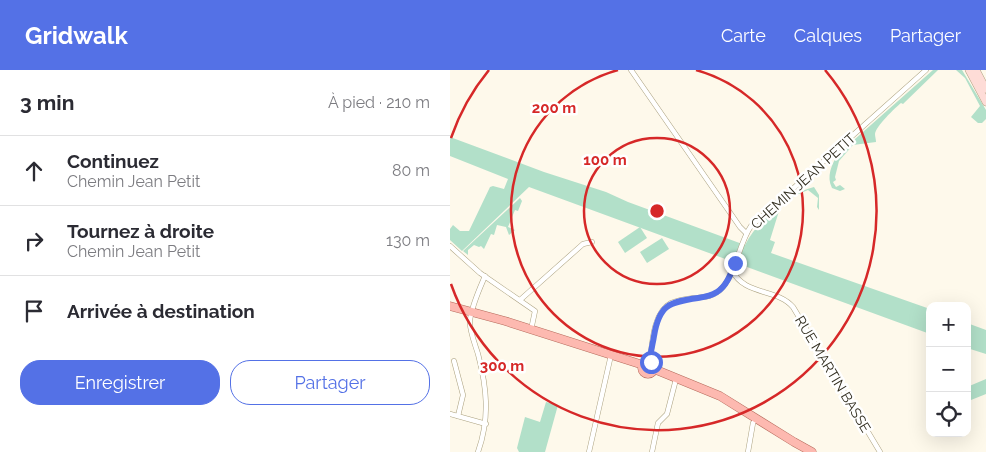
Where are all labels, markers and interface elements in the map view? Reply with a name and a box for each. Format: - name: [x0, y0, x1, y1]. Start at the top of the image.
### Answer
- text: Gridwalk: [25, 21, 128, 50]
- text: Carte: [721, 25, 766, 46]
- text: Calques: [794, 25, 862, 46]
- text: Partager: [890, 25, 961, 46]
- text: 3 min: [20, 90, 74, 115]
- text: À pied · 210 m: [328, 93, 430, 112]
- text: 200 m: [532, 99, 576, 117]
- street label: CHEMIN JEAN PETIT: [747, 130, 859, 232]
- text: Continuez: [67, 150, 159, 172]
- text: 100 m: [583, 151, 627, 169]
- icon: ahead: [20, 157, 48, 185]
- text: 80 m: [392, 161, 430, 180]
- text: Chemin Jean Petit: [67, 172, 200, 191]
- centre of rings: [648, 202, 666, 220]
- text: Tournez à droite: [67, 220, 214, 242]
- icon: right: [20, 227, 48, 255]
- text: 130 m: [386, 231, 430, 250]
- text: Chemin Jean Petit: [67, 242, 200, 261]
- route end: [724, 252, 747, 275]
- icon: arrive: [20, 297, 48, 325]
- text: Arrivée à destination: [67, 300, 255, 322]
- map controls: [926, 302, 971, 437]
- button: +: [926, 302, 971, 347]
- street label: RUE MARTIN BASSE: [792, 313, 874, 435]
- button: −: [926, 347, 971, 392]
- route start: [640, 351, 663, 374]
- text: 300 m: [480, 357, 524, 375]
- button: Enregistrer: [20, 360, 220, 405]
- button: Partager: [230, 360, 430, 405]
- button: locate: [926, 392, 971, 437]

